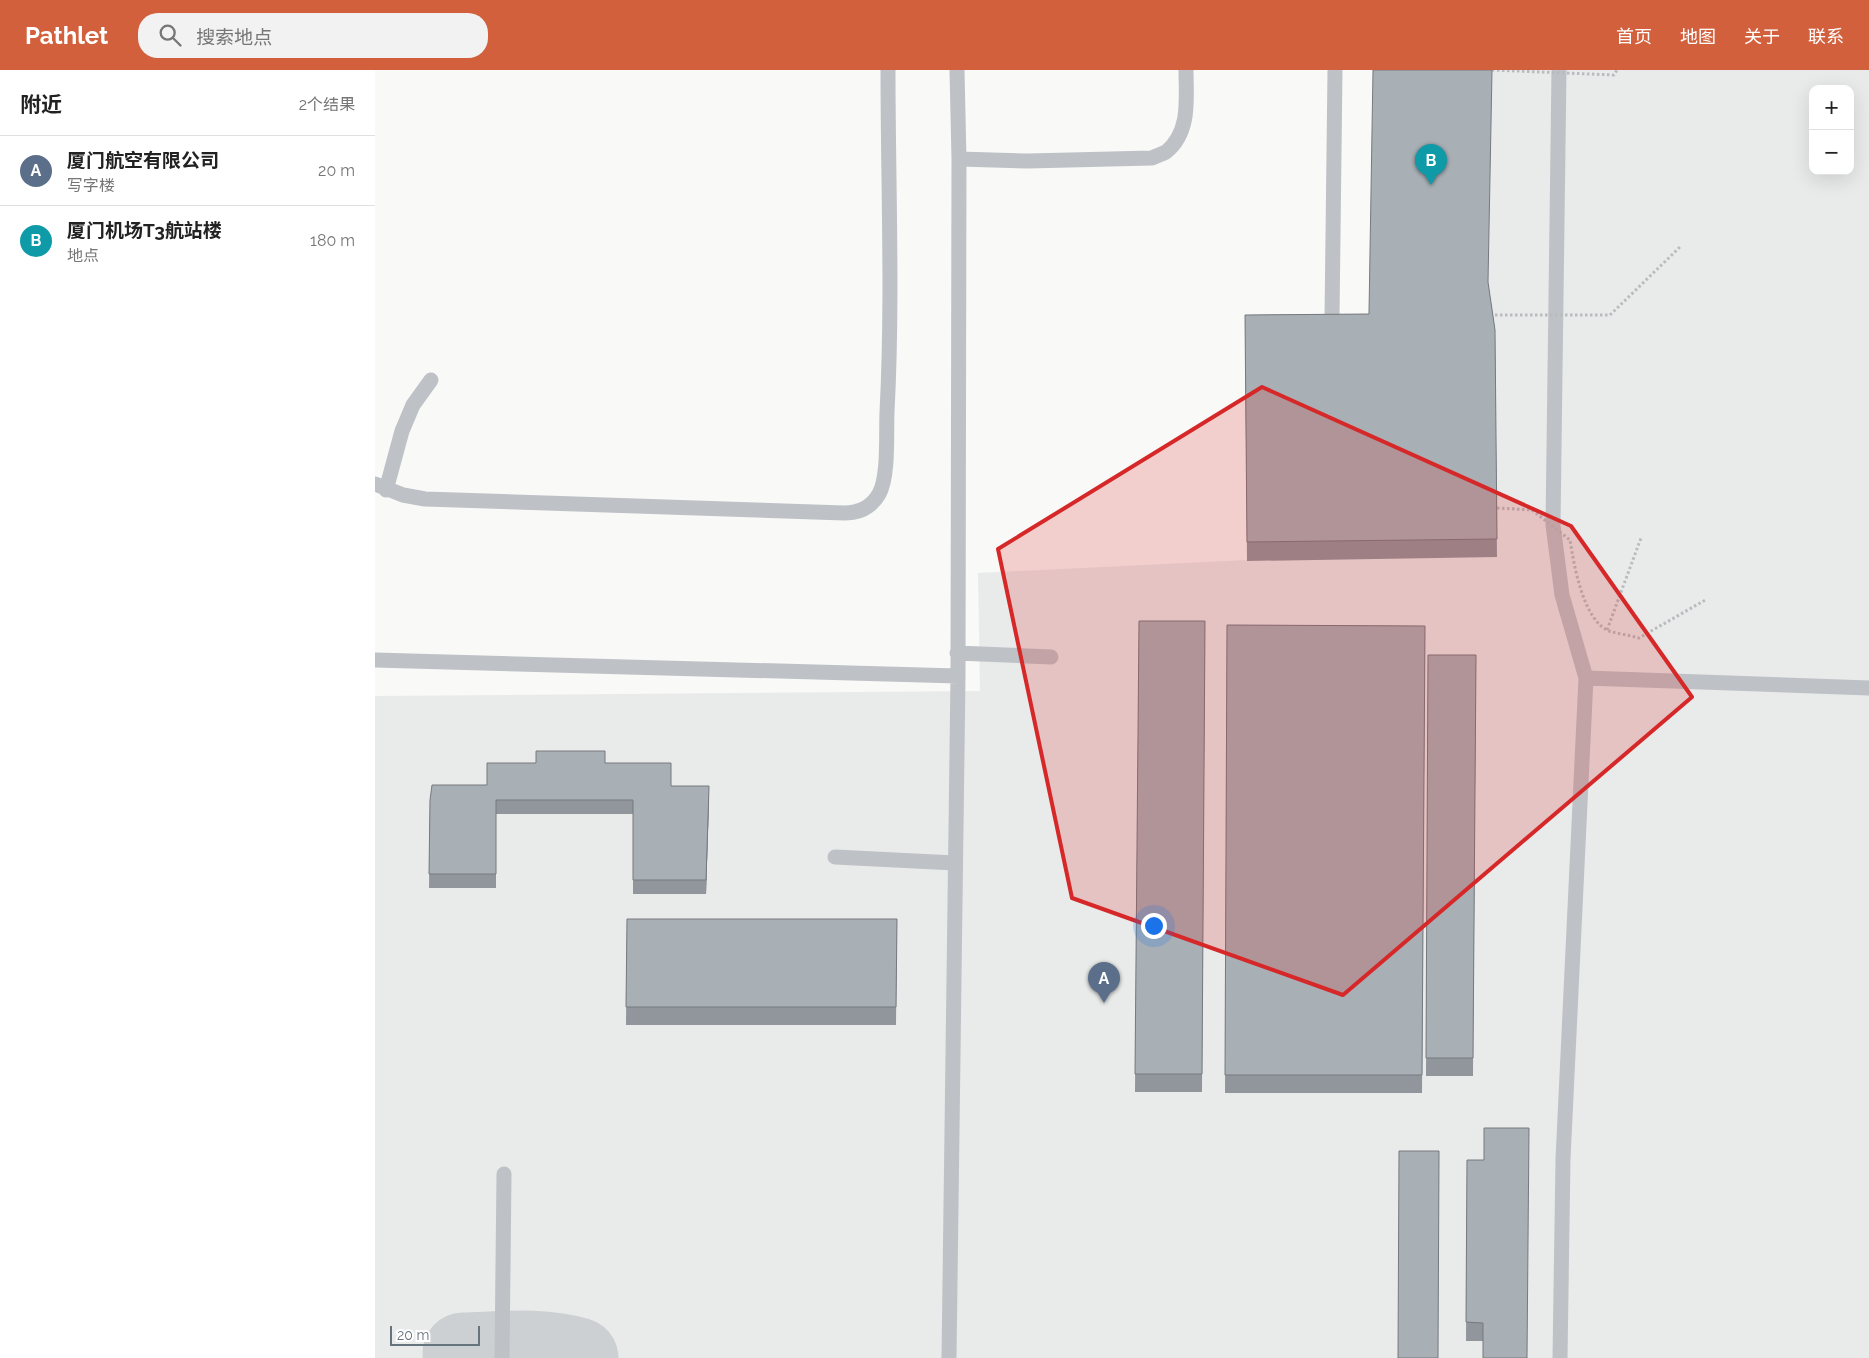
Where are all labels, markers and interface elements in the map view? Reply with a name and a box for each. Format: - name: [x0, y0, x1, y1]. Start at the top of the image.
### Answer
- search box: [138, 13, 488, 58]
- text: Pathlet: [25, 21, 108, 50]
- icon: search: [156, 21, 184, 49]
- text: 搜索地点: [196, 26, 272, 48]
- text: 首页: [1616, 26, 1652, 47]
- text: 地图: [1680, 26, 1716, 47]
- text: 关于: [1744, 26, 1780, 47]
- text: 联系: [1808, 26, 1844, 47]
- map controls: [1809, 85, 1854, 175]
- button: +: [1809, 85, 1854, 130]
- text: 附近: [20, 92, 62, 117]
- text: 2个结果: [299, 95, 355, 114]
- button: −: [1809, 130, 1854, 175]
- pin: B: [1415, 144, 1447, 185]
- text: 厦门航空有限公司: [67, 149, 219, 171]
- text: A: [31, 161, 41, 180]
- text: 20 m: [318, 161, 355, 180]
- text: 写字楼: [67, 176, 115, 195]
- text: 厦门机场T3航站楼: [67, 219, 222, 241]
- text: B: [31, 231, 41, 250]
- text: 180 m: [310, 231, 355, 250]
- text: 地点: [67, 246, 99, 265]
- your location: [1141, 913, 1167, 939]
- pin: A: [1088, 962, 1120, 1003]
- scale bar: [390, 1323, 480, 1346]
- text: 20 m: [397, 1327, 429, 1343]

